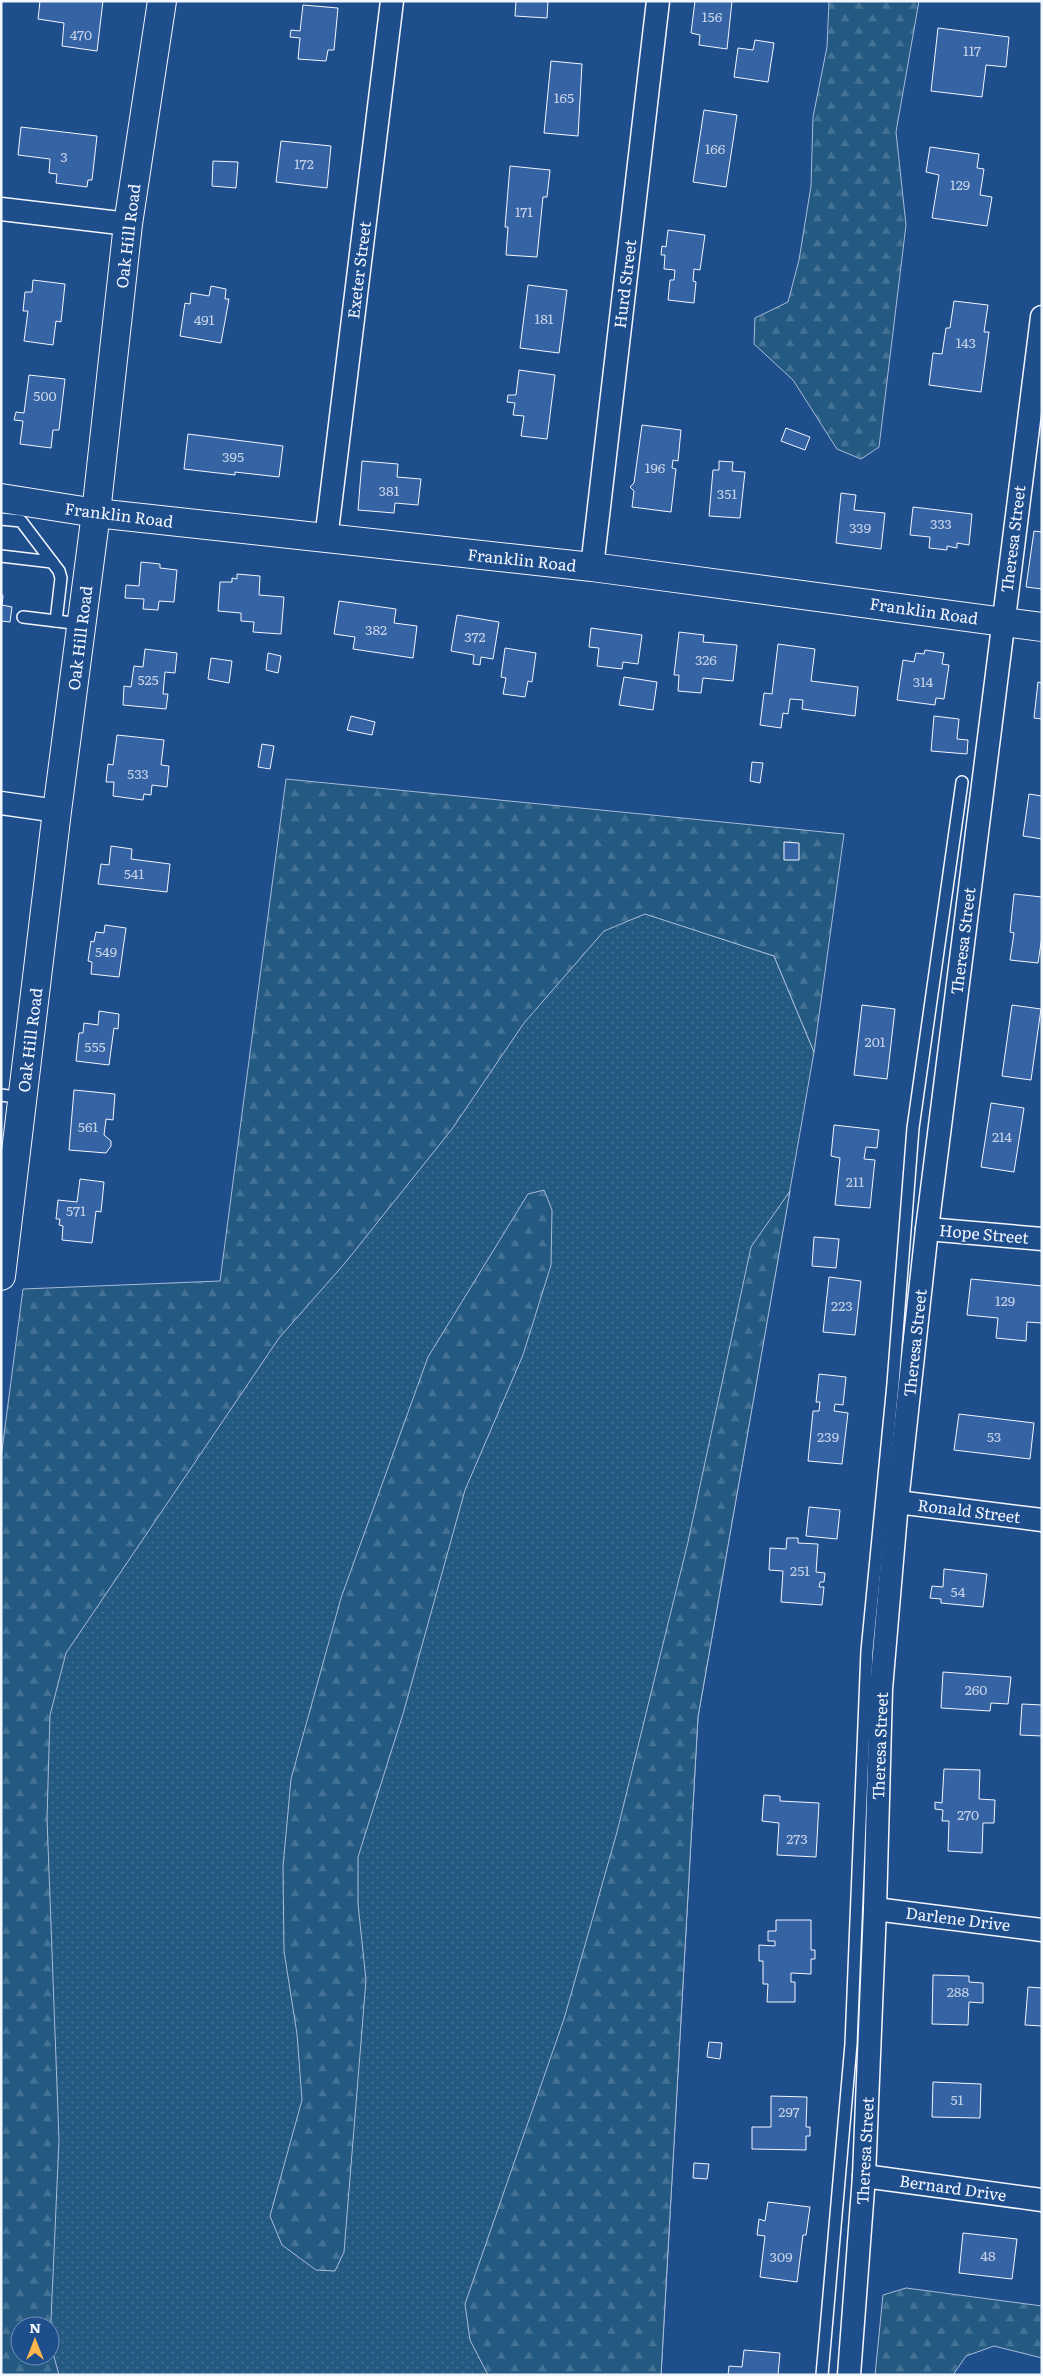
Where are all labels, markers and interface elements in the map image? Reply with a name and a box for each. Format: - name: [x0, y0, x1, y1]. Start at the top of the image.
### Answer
- house number: 156: [702, 6, 723, 26]
- house number: 470: [70, 24, 92, 44]
- house number: 117: [963, 40, 981, 60]
- house number: 165: [554, 87, 574, 107]
- house number: 166: [705, 138, 726, 158]
- house number: 3: [60, 146, 68, 166]
- house number: 172: [294, 153, 314, 173]
- house number: 129: [950, 174, 970, 194]
- street label: Oak Hill Road: [109, 182, 145, 290]
- house number: 171: [515, 201, 533, 221]
- street label: Exeter Street: [340, 219, 376, 320]
- street label: Hurd Street: [607, 238, 641, 330]
- house number: 181: [534, 308, 554, 328]
- house number: 491: [194, 309, 215, 329]
- house number: 143: [956, 332, 976, 352]
- house number: 500: [33, 385, 57, 405]
- house number: 395: [222, 446, 244, 466]
- house number: 196: [645, 457, 666, 477]
- house number: 381: [379, 480, 400, 500]
- house number: 351: [717, 483, 737, 503]
- street label: Theresa Street: [994, 483, 1031, 594]
- street label: Franklin Road: [63, 495, 175, 533]
- house number: 333: [930, 513, 952, 533]
- house number: 339: [849, 517, 871, 537]
- street label: Franklin Road: [467, 541, 578, 577]
- street label: Oak Hill Road: [61, 584, 97, 692]
- street label: Franklin Road: [868, 591, 980, 630]
- house number: 382: [365, 619, 387, 639]
- house number: 372: [464, 626, 486, 646]
- house number: 326: [695, 649, 717, 669]
- house number: 525: [137, 669, 159, 689]
- house number: 314: [913, 671, 933, 691]
- house number: 533: [127, 763, 149, 783]
- house number: 541: [124, 863, 145, 883]
- street label: Theresa Street: [944, 885, 981, 996]
- house number: 549: [95, 941, 117, 961]
- street label: Oak Hill Road: [11, 986, 47, 1094]
- house number: 201: [865, 1031, 886, 1051]
- house number: 555: [84, 1036, 106, 1056]
- house number: 561: [78, 1116, 98, 1136]
- house number: 214: [992, 1126, 1012, 1146]
- house number: 211: [846, 1171, 865, 1191]
- house number: 571: [66, 1200, 86, 1220]
- street label: Hope Street: [938, 1217, 1030, 1249]
- street label: Theresa Street: [896, 1287, 932, 1398]
- house number: 129: [995, 1290, 1015, 1310]
- house number: 223: [831, 1295, 853, 1315]
- house number: 239: [817, 1426, 839, 1446]
- house number: 53: [987, 1426, 1001, 1446]
- street label: Ronald Street: [916, 1492, 1022, 1528]
- house number: 251: [790, 1560, 810, 1580]
- house number: 54: [951, 1581, 966, 1601]
- house number: 260: [965, 1679, 987, 1699]
- street label: Theresa Street: [865, 1691, 893, 1800]
- house number: 270: [957, 1804, 979, 1824]
- house number: 273: [786, 1828, 808, 1848]
- street label: Darlene Drive: [904, 1900, 1012, 1936]
- house number: 288: [947, 1981, 970, 2001]
- house number: 51: [951, 2089, 964, 2109]
- street label: Theresa Street: [849, 2096, 879, 2206]
- house number: 297: [778, 2101, 800, 2121]
- street label: Bernard Drive: [898, 2168, 1008, 2206]
- house number: 48: [980, 2245, 996, 2265]
- house number: 309: [769, 2246, 793, 2266]
- north arrow: [10, 2316, 60, 2366]
- text: N: [29, 2317, 41, 2337]

